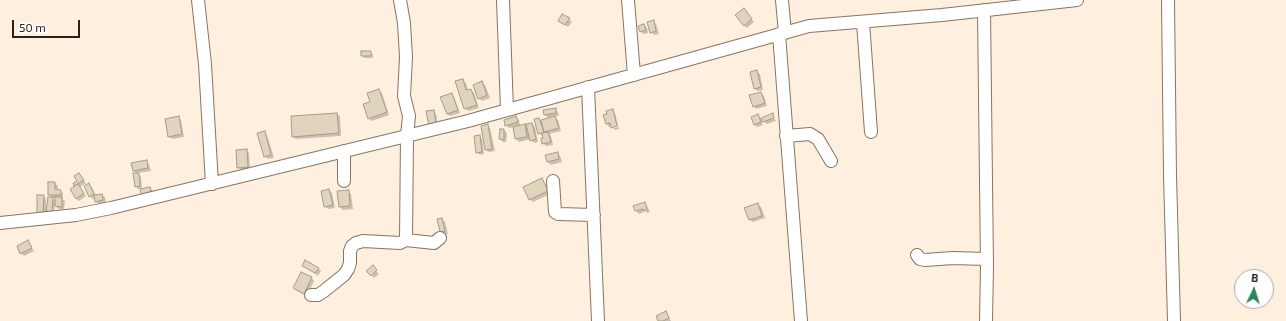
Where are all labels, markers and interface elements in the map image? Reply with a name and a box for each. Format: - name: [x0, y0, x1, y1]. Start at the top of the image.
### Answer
- scale bar: [14, 12, 82, 38]
- text: 50 m: [19, 20, 46, 34]
- north arrow: [1234, 269, 1274, 309]
- text: B: [1251, 271, 1259, 284]

